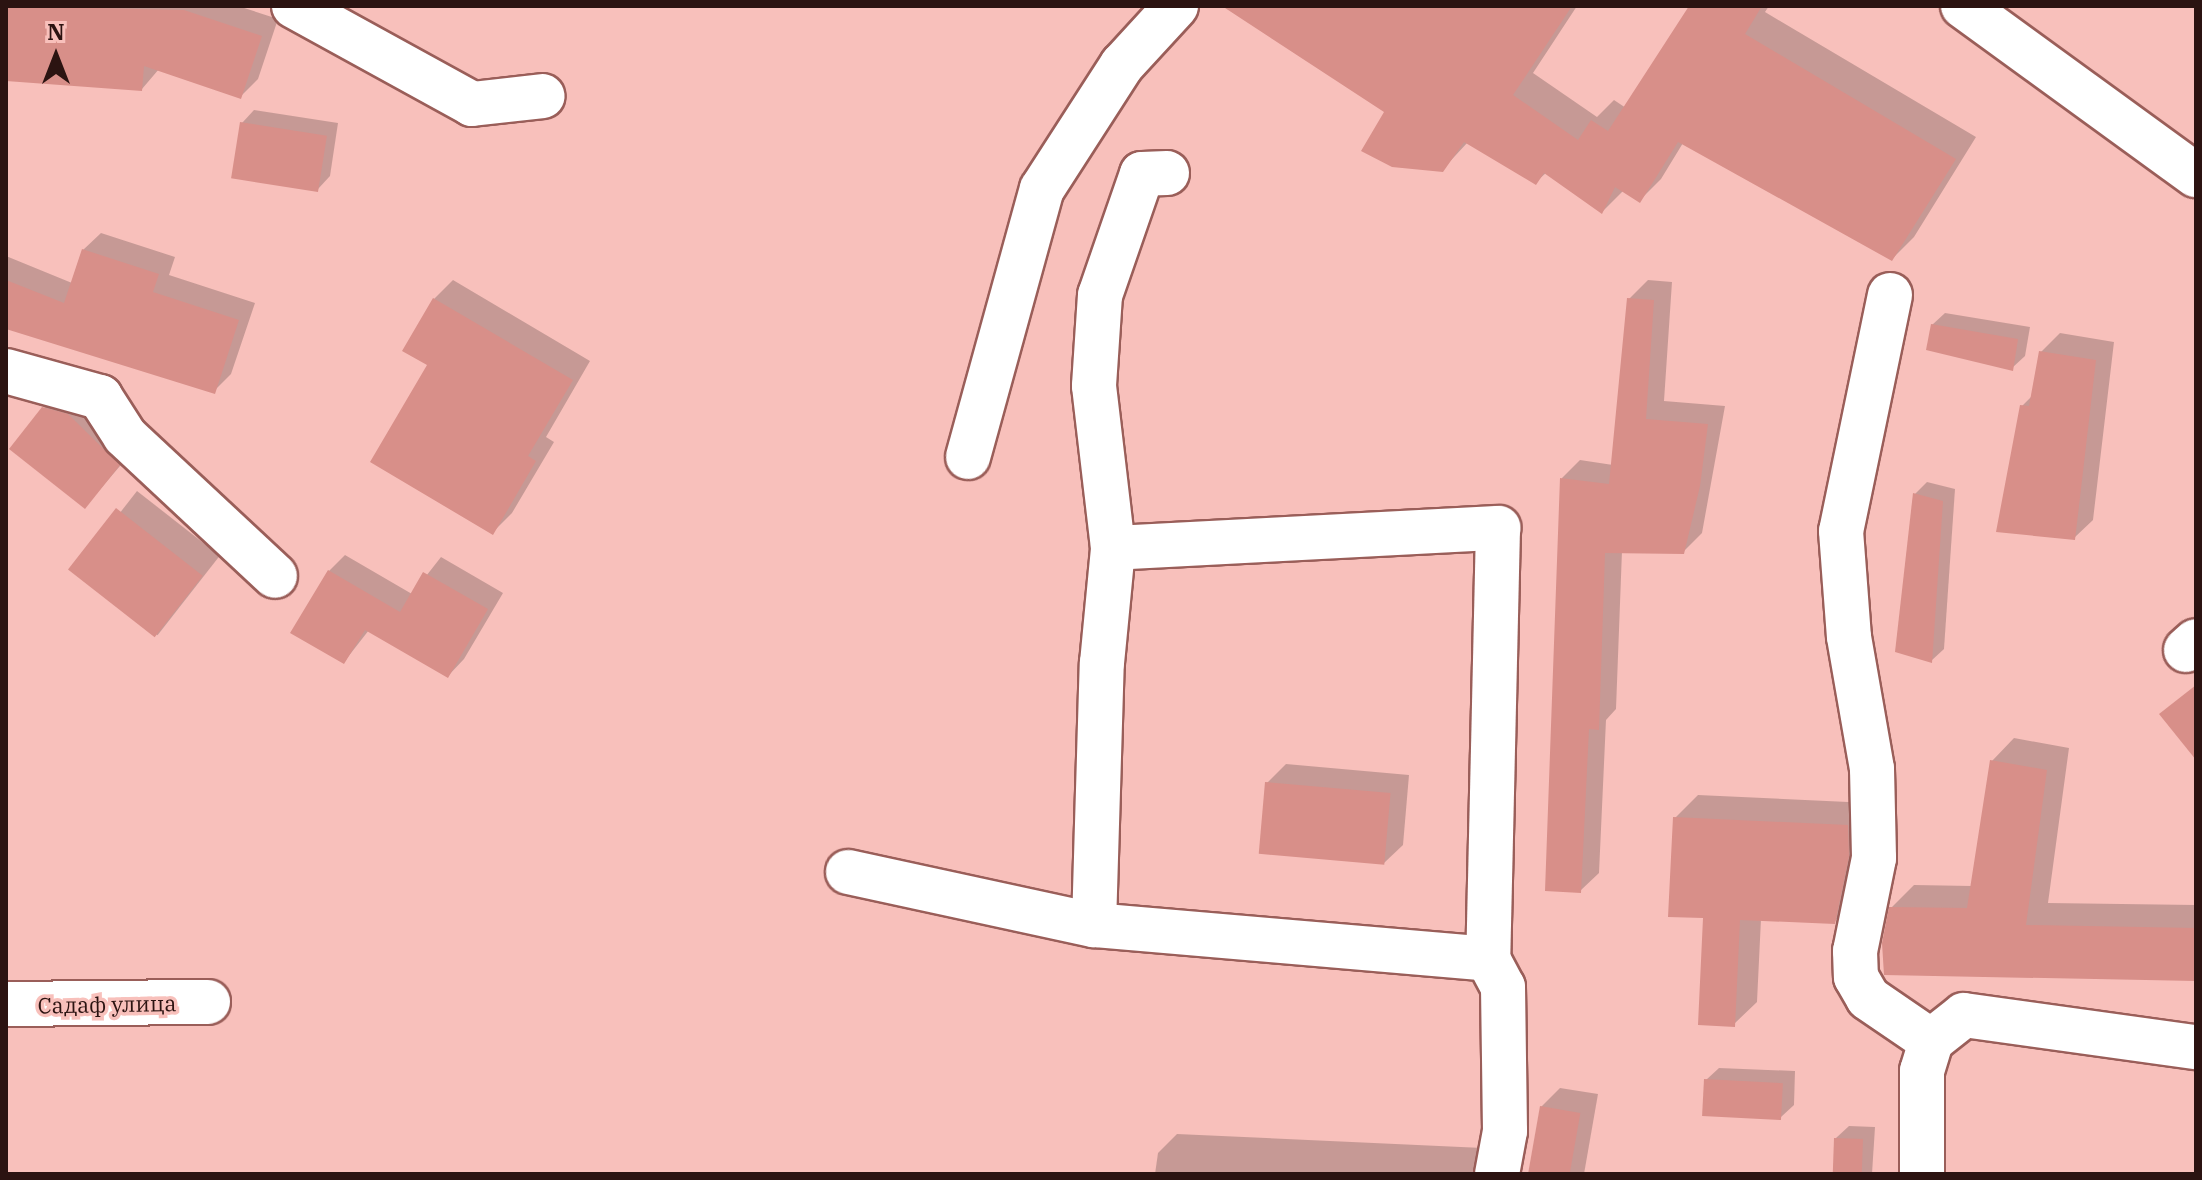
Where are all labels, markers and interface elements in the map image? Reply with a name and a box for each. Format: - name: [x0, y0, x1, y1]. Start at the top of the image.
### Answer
- north arrow: [16, 16, 96, 96]
- text: N: [47, 17, 65, 46]
- street label: Садаф улица: [37, 990, 177, 1018]

